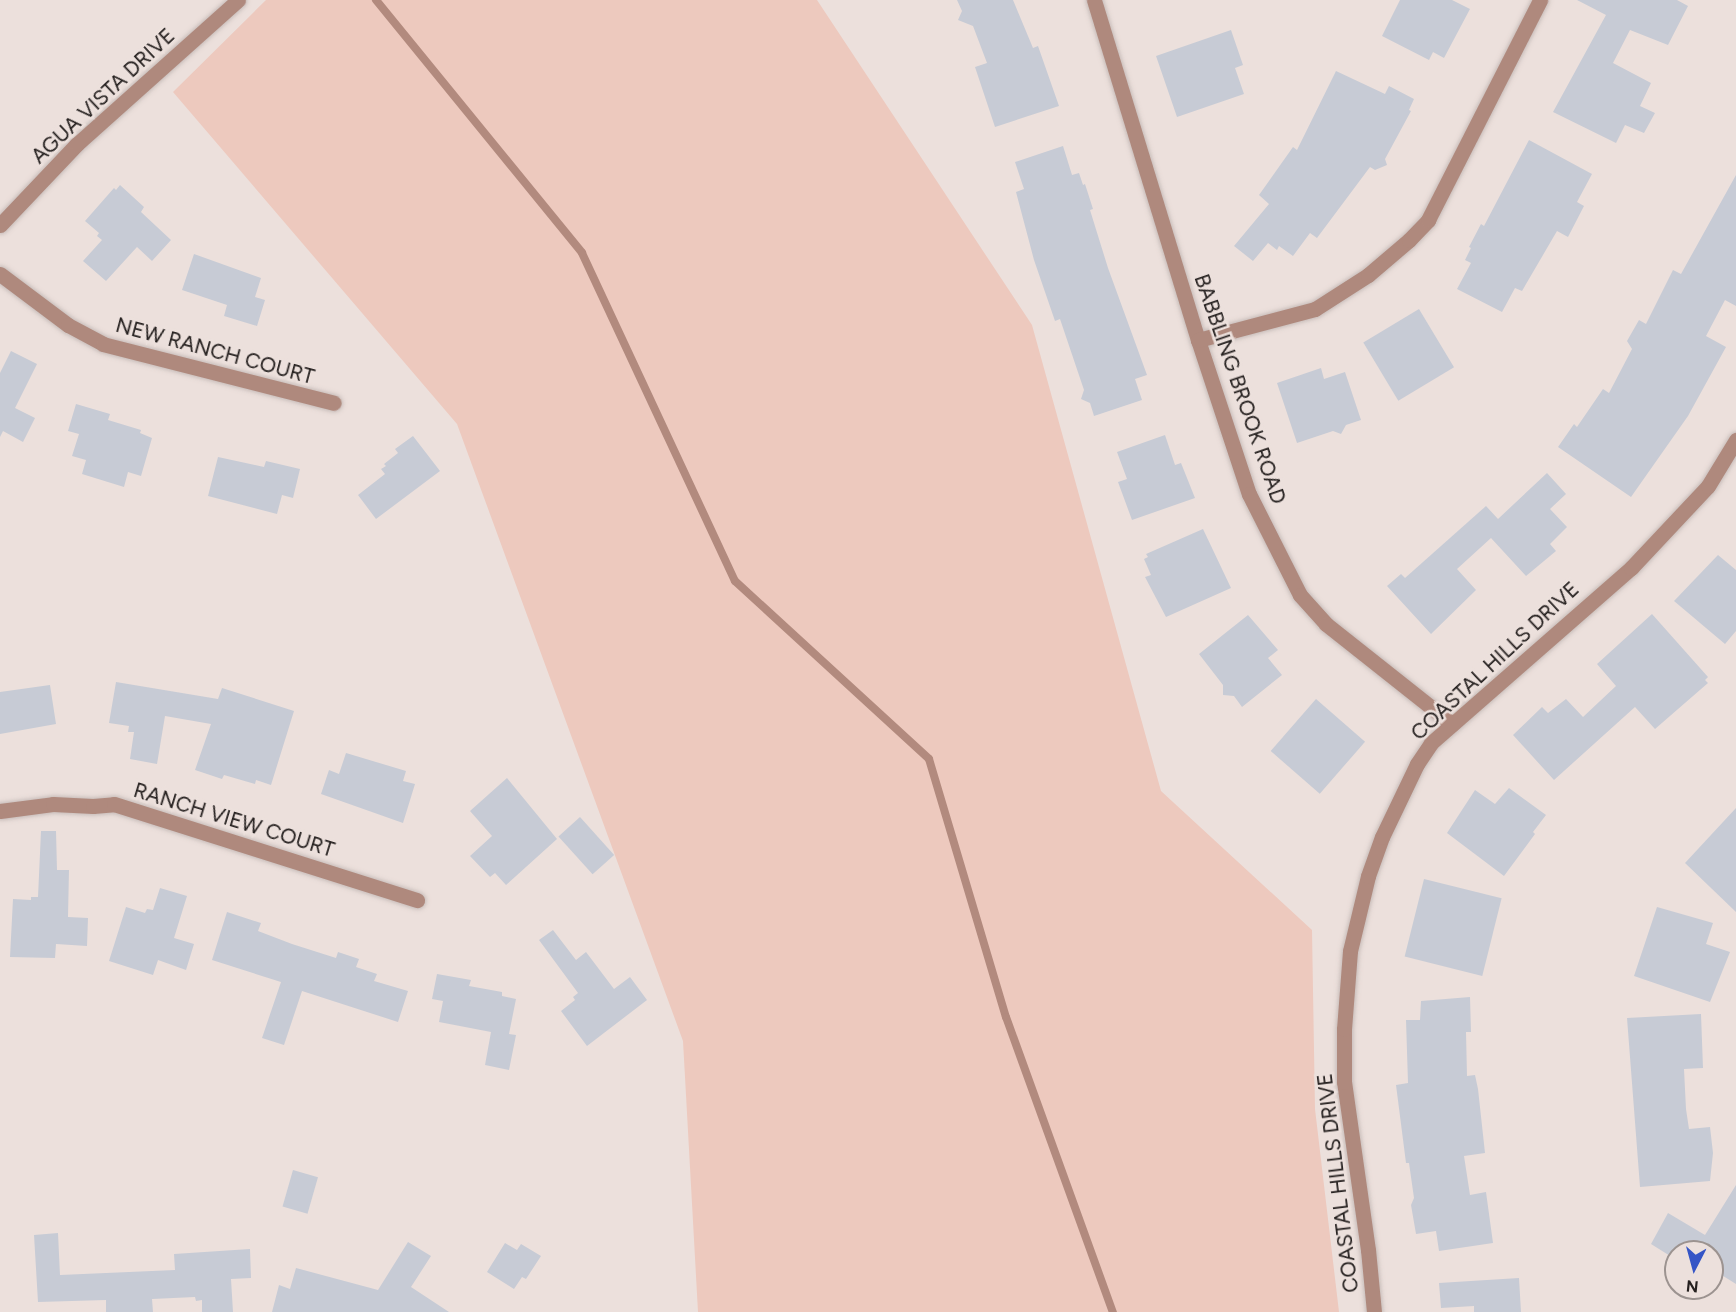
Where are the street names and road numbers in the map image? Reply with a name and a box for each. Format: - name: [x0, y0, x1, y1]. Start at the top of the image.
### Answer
- street label: AGUA VISTA DRIVE: [26, 23, 180, 169]
- street label: BABBLING BROOK ROAD: [1189, 271, 1291, 507]
- street label: NEW RANCH COURT: [113, 312, 317, 390]
- street label: COASTAL HILLS DRIVE: [1406, 577, 1584, 745]
- street label: RANCH VIEW COURT: [131, 777, 337, 863]
- street label: COASTAL HILLS DRIVE: [1312, 1072, 1364, 1294]

